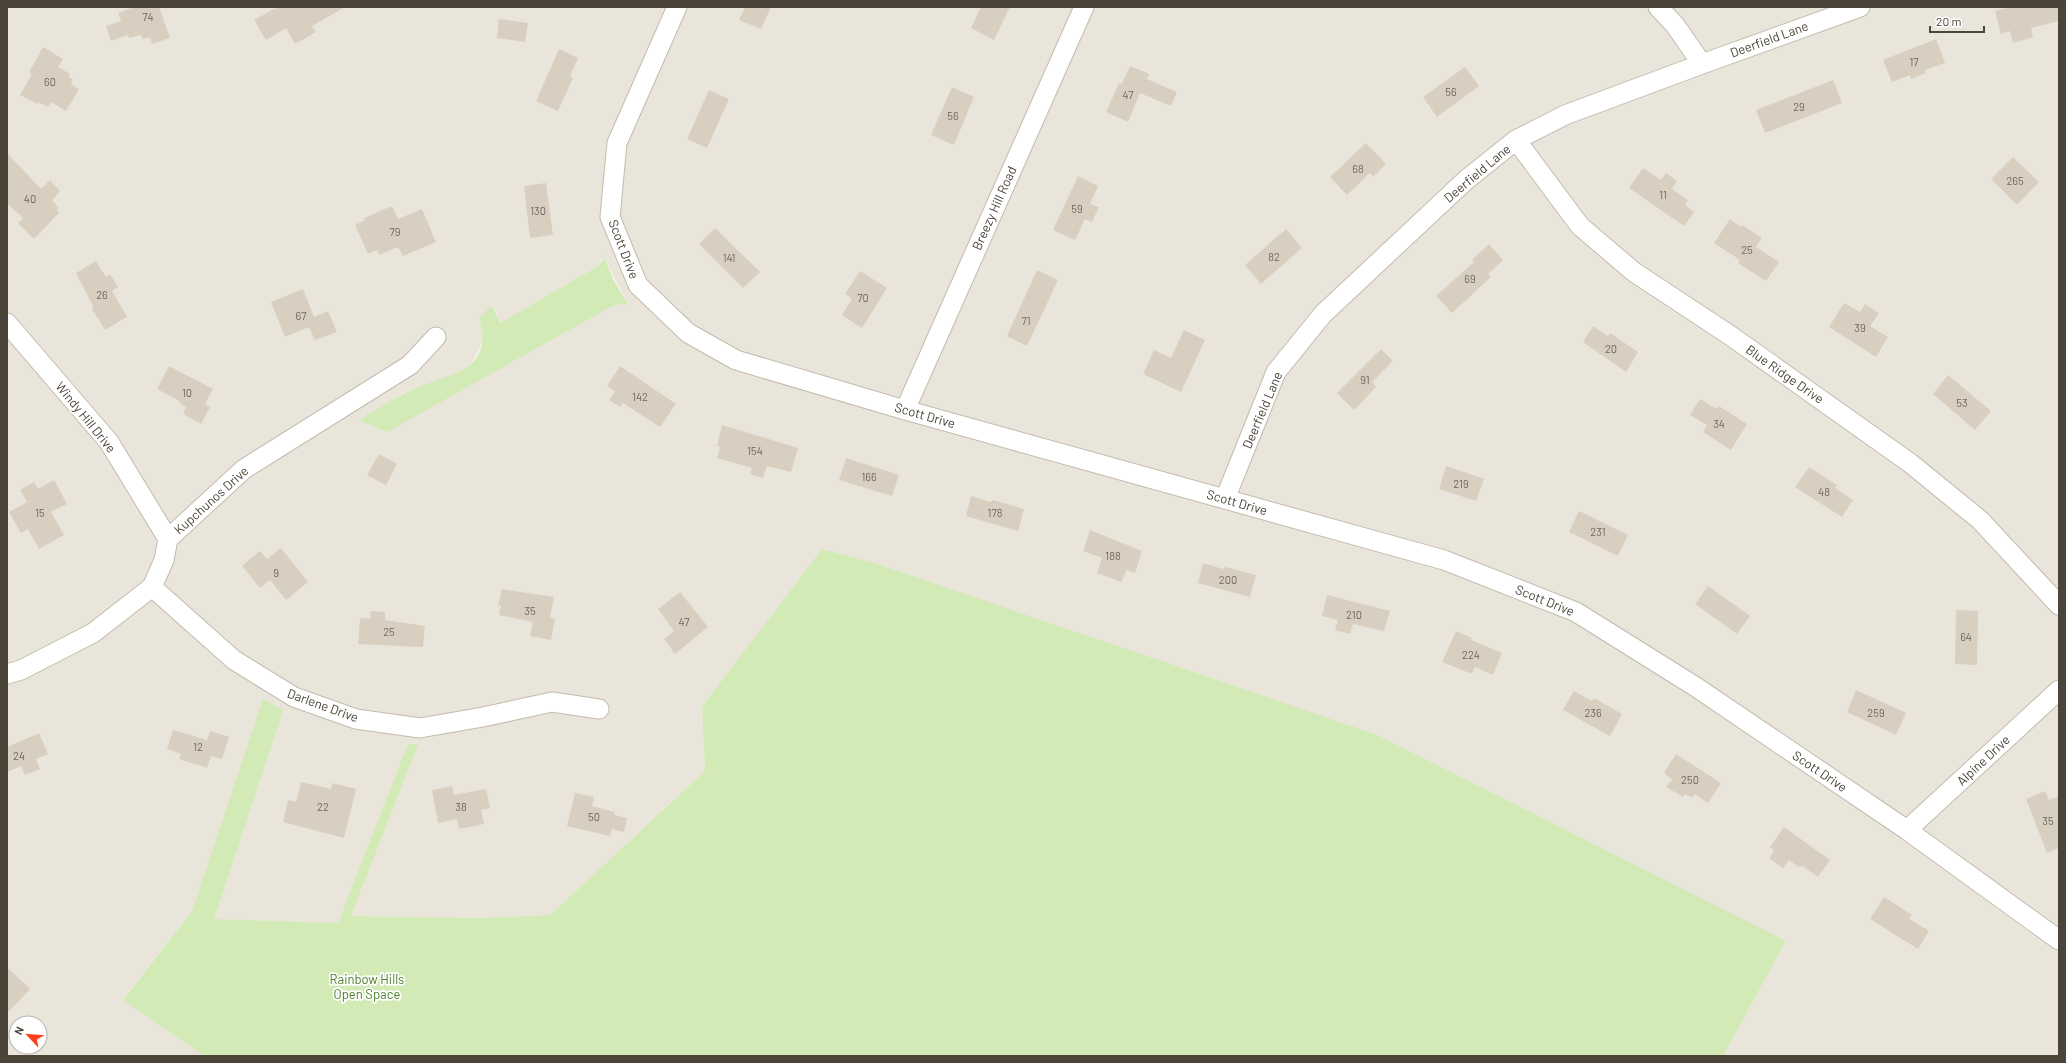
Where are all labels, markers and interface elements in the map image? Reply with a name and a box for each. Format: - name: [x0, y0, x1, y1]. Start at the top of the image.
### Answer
- scale bar: [1930, 8, 1984, 34]
- house number: 74: [142, 10, 154, 23]
- text: 20 m: [1936, 14, 1962, 28]
- street label: Deerfield Lane: [1728, 17, 1810, 61]
- house number: 17: [1909, 55, 1919, 68]
- house number: 60: [44, 75, 56, 88]
- house number: 56: [1445, 85, 1457, 98]
- house number: 47: [1123, 88, 1133, 101]
- house number: 29: [1793, 100, 1805, 113]
- house number: 56: [947, 109, 959, 122]
- street label: Deerfield Lane: [1440, 140, 1514, 206]
- house number: 68: [1352, 162, 1364, 175]
- street label: Breezy Hill Road: [968, 164, 1020, 252]
- house number: 265: [2006, 174, 2024, 187]
- house number: 11: [1659, 188, 1667, 201]
- house number: 40: [24, 192, 36, 205]
- house number: 59: [1071, 202, 1083, 215]
- house number: 130: [530, 204, 546, 217]
- street label: Scott Drive: [605, 217, 643, 281]
- house number: 79: [390, 225, 401, 238]
- house number: 25: [1741, 243, 1753, 256]
- house number: 82: [1268, 250, 1280, 263]
- house number: 141: [723, 251, 735, 264]
- house number: 69: [1464, 272, 1476, 285]
- house number: 26: [96, 288, 108, 301]
- house number: 70: [857, 291, 869, 304]
- house number: 67: [296, 309, 306, 322]
- house number: 71: [1021, 314, 1031, 327]
- house number: 39: [1854, 321, 1866, 334]
- street label: Blue Ridge Drive: [1743, 341, 1827, 407]
- house number: 20: [1605, 342, 1617, 355]
- street label: Deerfield Lane: [1239, 369, 1285, 451]
- house number: 91: [1360, 373, 1370, 386]
- street label: Windy Hill Drive: [53, 378, 120, 456]
- house number: 10: [182, 386, 192, 399]
- house number: 142: [632, 390, 648, 403]
- house number: 53: [1956, 396, 1968, 409]
- street label: Scott Drive: [893, 399, 957, 431]
- house number: 34: [1713, 417, 1725, 430]
- house number: 154: [747, 444, 763, 457]
- street label: Kupchunos Drive: [171, 462, 252, 538]
- house number: 166: [861, 470, 877, 483]
- house number: 219: [1453, 477, 1469, 490]
- house number: 48: [1818, 485, 1830, 498]
- street label: Scott Drive: [1205, 486, 1269, 518]
- house number: 15: [35, 506, 45, 519]
- house number: 178: [988, 506, 1003, 519]
- house number: 231: [1590, 525, 1606, 538]
- house number: 188: [1105, 549, 1121, 562]
- house number: 9: [273, 566, 279, 579]
- house number: 200: [1219, 573, 1237, 586]
- street label: Scott Drive: [1513, 581, 1577, 619]
- house number: 35: [524, 604, 536, 617]
- house number: 210: [1346, 608, 1362, 621]
- house number: 47: [679, 615, 689, 628]
- house number: 25: [383, 625, 395, 638]
- house number: 64: [1960, 630, 1972, 643]
- house number: 224: [1462, 648, 1480, 661]
- street label: Darlene Drive: [285, 685, 361, 725]
- house number: 236: [1584, 706, 1602, 719]
- house number: 259: [1867, 706, 1885, 719]
- street label: Alpine Drive: [1953, 731, 2013, 789]
- house number: 12: [193, 740, 203, 753]
- street label: Scott Drive: [1790, 747, 1850, 795]
- house number: 24: [13, 749, 25, 762]
- house number: 250: [1681, 773, 1699, 786]
- house number: 22: [317, 800, 329, 813]
- house number: 38: [455, 800, 467, 813]
- house number: 50: [588, 810, 600, 823]
- house number: 35: [2042, 814, 2054, 827]
- park label: Rainbow Hills Open Space: [330, 971, 404, 1002]
- north arrow: [8, 1015, 48, 1055]
- text: N: [11, 1024, 26, 1037]

